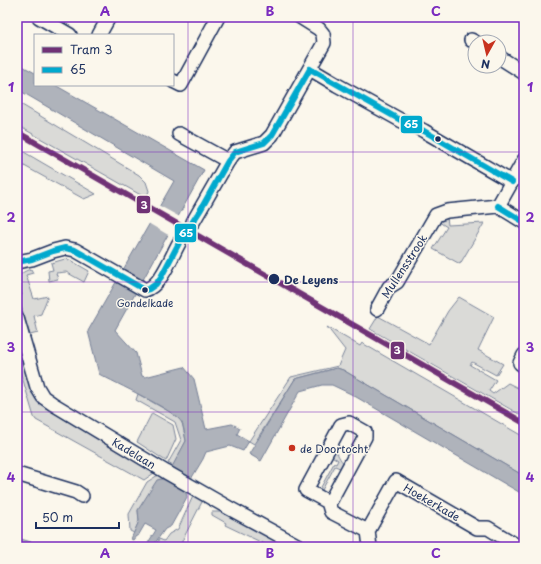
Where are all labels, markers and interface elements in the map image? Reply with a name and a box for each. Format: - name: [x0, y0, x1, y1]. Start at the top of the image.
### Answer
- text: A: [100, 1, 110, 20]
- text: B: [266, 1, 275, 20]
- text: C: [431, 1, 441, 20]
- legend: [34, 34, 174, 86]
- north arrow: [467, 34, 507, 74]
- text: Tram 3: [70, 40, 112, 58]
- text: N: [480, 55, 491, 73]
- text: 65: [70, 60, 86, 78]
- text: 1: [8, 77, 14, 96]
- text: 1: [527, 77, 533, 96]
- line badge: 65: [400, 115, 423, 134]
- text: 65: [404, 115, 418, 132]
- unlabelled marker: [433, 134, 443, 144]
- line badge: 3: [136, 195, 151, 214]
- text: 3: [140, 196, 148, 213]
- text: 2: [6, 207, 16, 226]
- text: 2: [525, 207, 535, 226]
- line badge: 65: [174, 223, 197, 243]
- text: 65: [179, 224, 193, 241]
- street label: Mullensstrook: [377, 230, 432, 301]
- place label: De Leyens: [284, 271, 338, 288]
- marker: De Leyens: [267, 272, 281, 286]
- marker: Gondelkade: [140, 285, 150, 295]
- place label: Gondelkade: [117, 295, 173, 310]
- text: 3: [7, 337, 16, 356]
- text: 3: [526, 337, 535, 356]
- line badge: 3: [390, 341, 405, 360]
- text: 3: [393, 341, 401, 358]
- street label: Kadelaan: [109, 433, 159, 473]
- place label: de Doortocht: [300, 440, 369, 457]
- marker: de Doortocht: [287, 443, 297, 453]
- text: 4: [7, 467, 16, 486]
- text: 4: [526, 467, 535, 486]
- street label: Hoekerkade: [401, 479, 464, 525]
- scale bar: [36, 504, 119, 530]
- text: 50 m: [42, 508, 73, 526]
- text: A: [100, 543, 110, 562]
- text: B: [266, 543, 275, 562]
- text: C: [431, 543, 441, 562]

